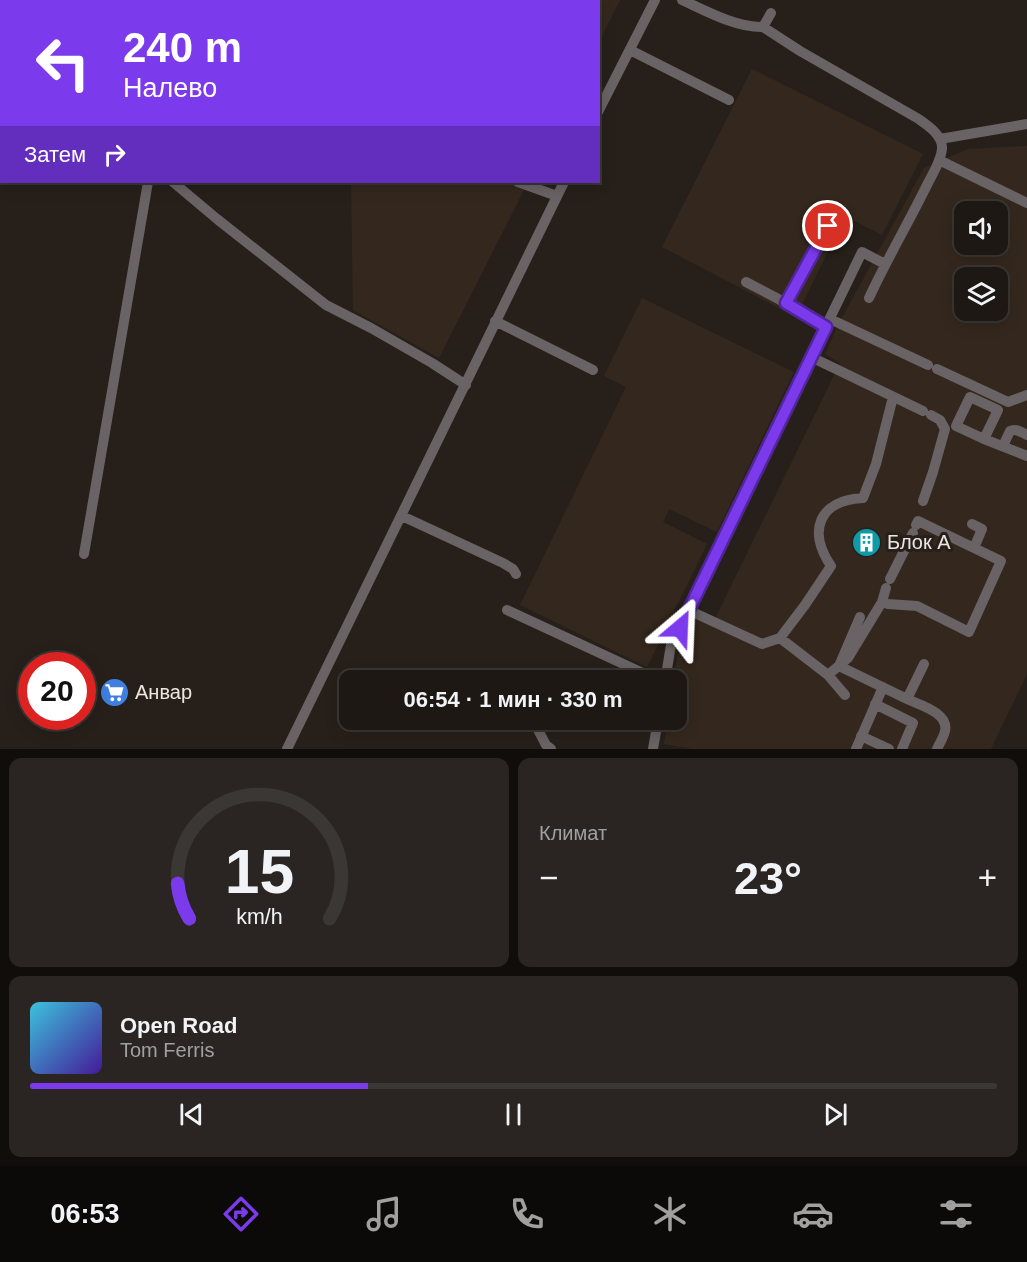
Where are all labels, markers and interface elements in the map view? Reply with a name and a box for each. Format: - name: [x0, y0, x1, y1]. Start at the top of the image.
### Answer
- icon: left: [24, 24, 102, 102]
- text: 240 m: [123, 24, 242, 71]
- text: Налево: [123, 73, 217, 103]
- icon: right: [98, 138, 131, 171]
- text: Затем: [24, 142, 86, 167]
- pin: [802, 200, 853, 251]
- map controls: [954, 201, 1008, 321]
- button: sound: [954, 201, 1008, 255]
- icon: arrive: [811, 209, 844, 242]
- button: layers: [954, 267, 1008, 321]
- building icon: Блок А: [850, 526, 882, 558]
- place label: Блок А: [887, 531, 951, 553]
- position arrow: [648, 596, 712, 660]
- speed limit sign: 20: [18, 652, 96, 730]
- supermarket icon: Анвар: [98, 676, 130, 708]
- place label: Анвар: [135, 681, 192, 703]
- text: 06:54 · 1 мин · 330 m: [403, 687, 623, 712]
- text: Климат: [539, 822, 607, 844]
- text: 15: [224, 837, 294, 906]
- text: 23°: [734, 853, 802, 904]
- text: −: [539, 859, 558, 896]
- text: +: [978, 859, 997, 896]
- text: km/h: [236, 906, 282, 930]
- text: Open Road: [120, 1013, 237, 1038]
- text: Tom Ferris: [120, 1039, 214, 1061]
- icon: previous: [175, 1098, 208, 1131]
- icon: pause: [497, 1098, 530, 1131]
- icon: next: [819, 1098, 852, 1131]
- icon: directions: [220, 1193, 262, 1235]
- icon: music: [363, 1193, 405, 1235]
- icon: phone: [506, 1193, 548, 1235]
- icon: climate: [649, 1193, 691, 1235]
- icon: car: [792, 1193, 834, 1235]
- icon: filters: [935, 1193, 977, 1235]
- text: 06:53: [50, 1199, 119, 1229]

